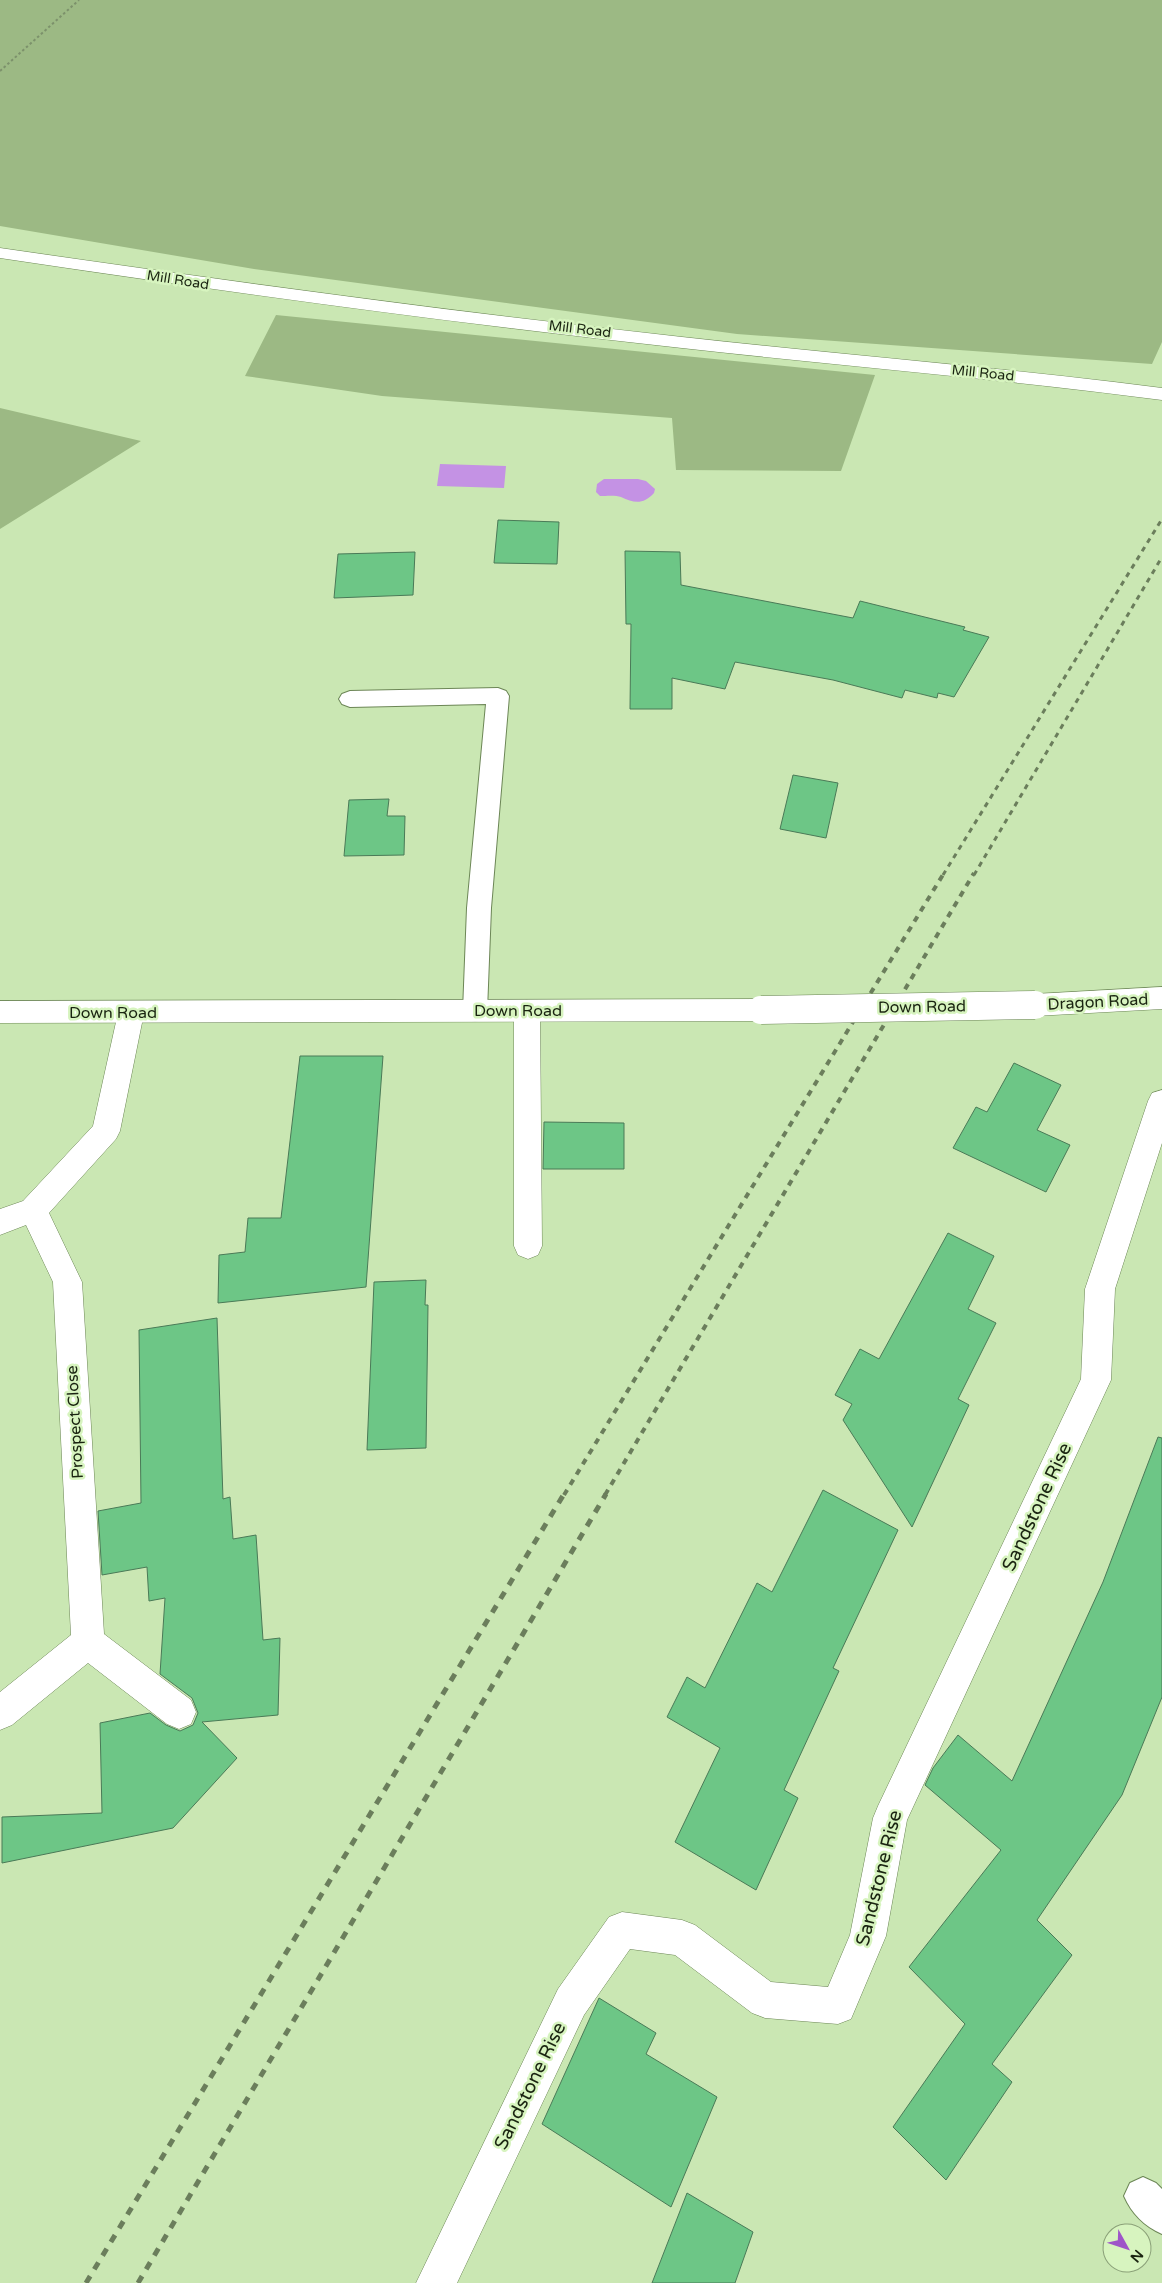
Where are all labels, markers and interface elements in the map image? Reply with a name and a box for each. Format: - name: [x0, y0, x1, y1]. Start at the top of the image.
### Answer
- street label: Mill Road: [146, 267, 210, 293]
- street label: Mill Road: [548, 317, 612, 341]
- street label: Mill Road: [951, 361, 1015, 385]
- street label: Dragon Road: [1047, 989, 1149, 1015]
- street label: Down Road: [878, 996, 966, 1018]
- street label: Down Road: [474, 1001, 562, 1021]
- street label: Down Road: [69, 1003, 157, 1023]
- street label: Prospect Close: [62, 1365, 88, 1479]
- street label: Sandstone Rise: [998, 1439, 1076, 1575]
- street label: Sandstone Rise: [852, 1808, 906, 1948]
- street label: Sandstone Rise: [490, 2019, 570, 2153]
- north arrow: [1102, 2223, 1152, 2273]
- text: N: [1126, 2246, 1147, 2266]

